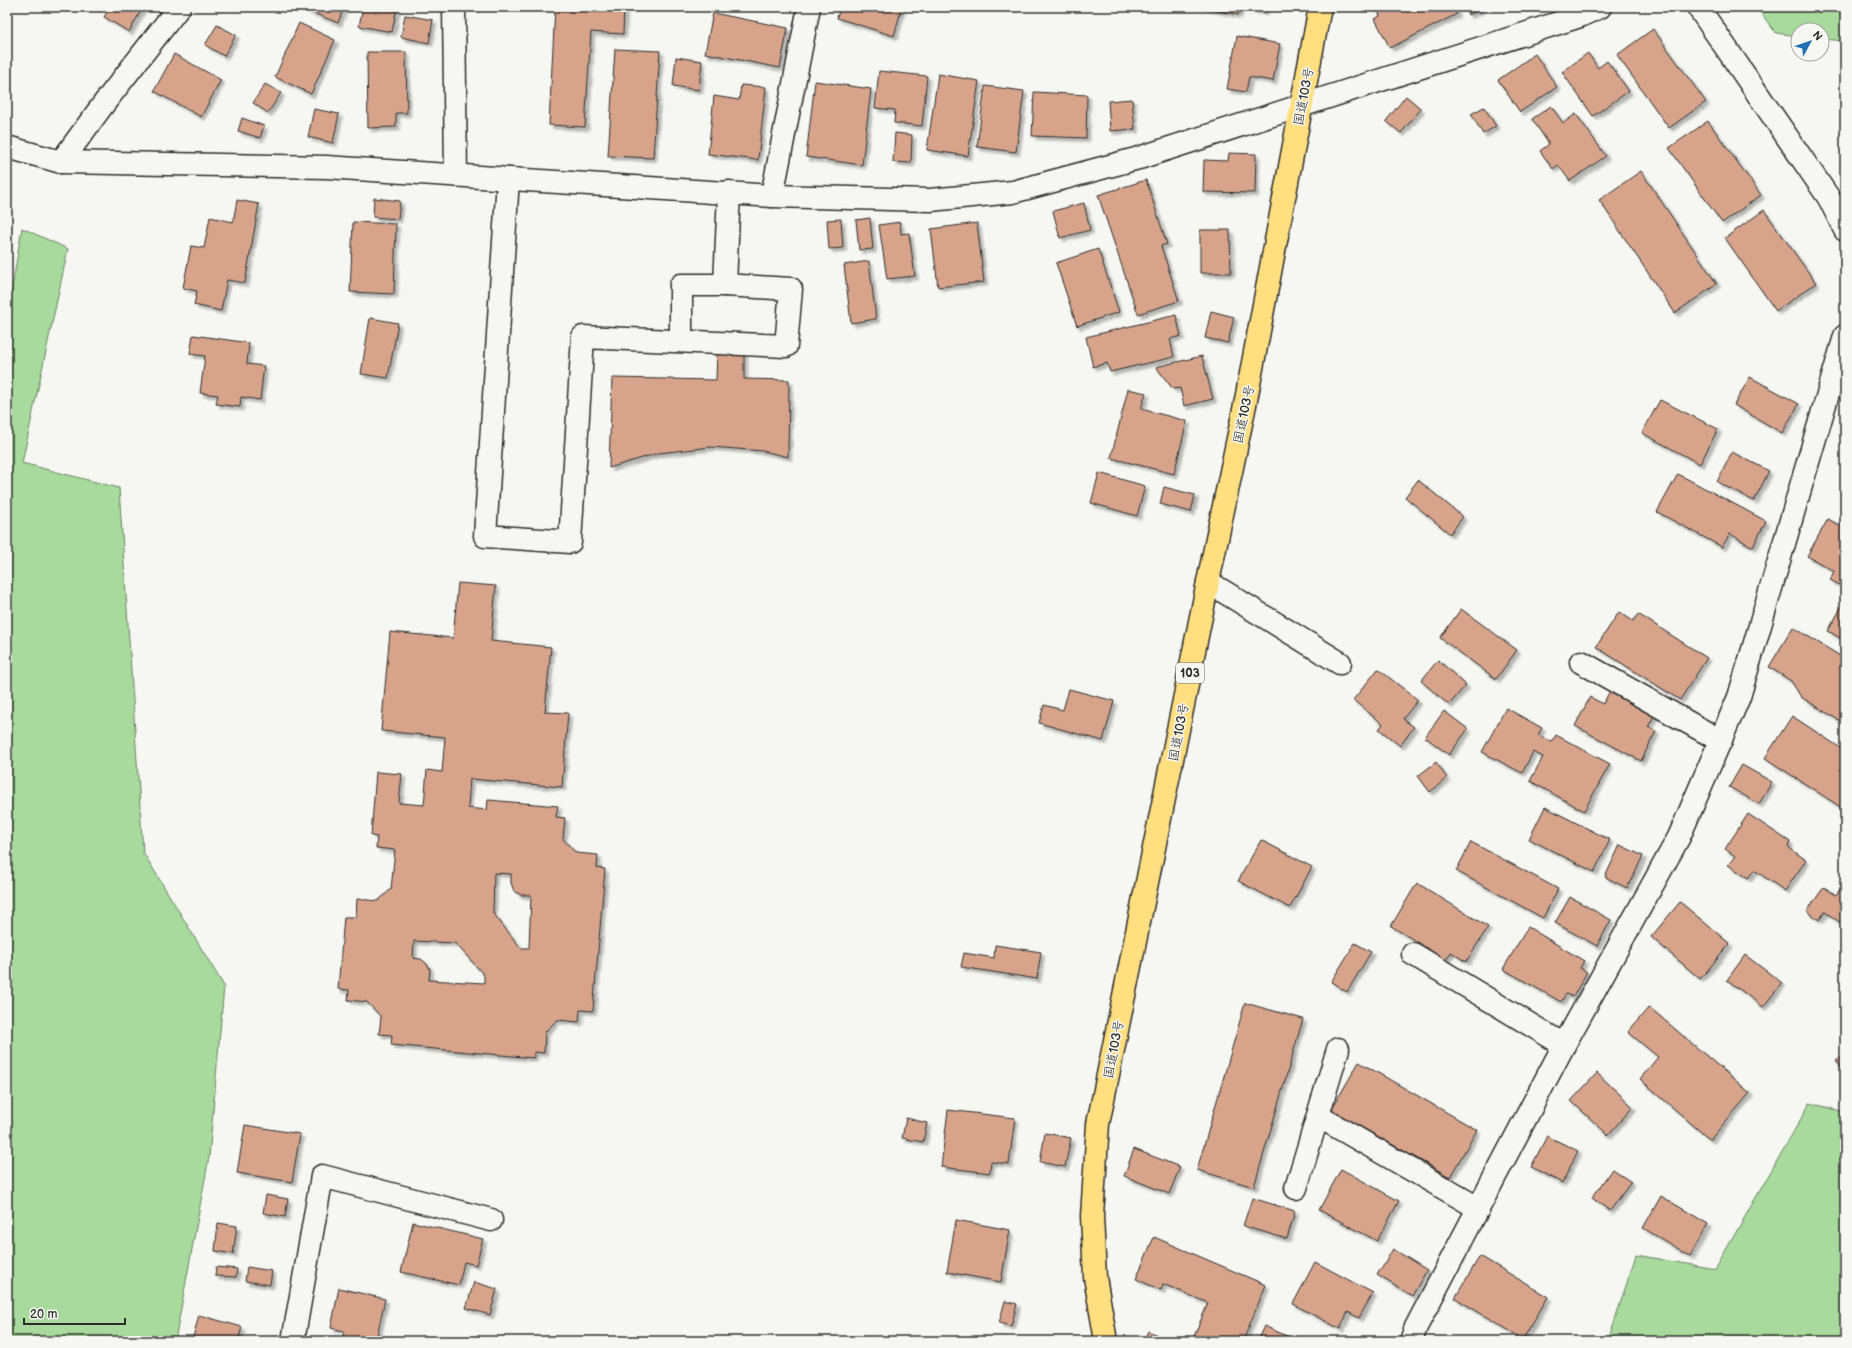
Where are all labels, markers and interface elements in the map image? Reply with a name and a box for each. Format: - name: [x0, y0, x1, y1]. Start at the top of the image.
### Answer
- north arrow: [1790, 22, 1830, 62]
- text: N: [1810, 29, 1825, 43]
- street label: 国道103号: [1290, 65, 1318, 127]
- street label: 国道103号: [1230, 383, 1258, 445]
- road number: 103: [1176, 663, 1204, 683]
- street label: 国道103号: [1165, 701, 1193, 763]
- street label: 国道103号: [1100, 1018, 1128, 1080]
- scale bar: [24, 1300, 125, 1326]
- text: 20 m: [30, 1307, 57, 1322]

